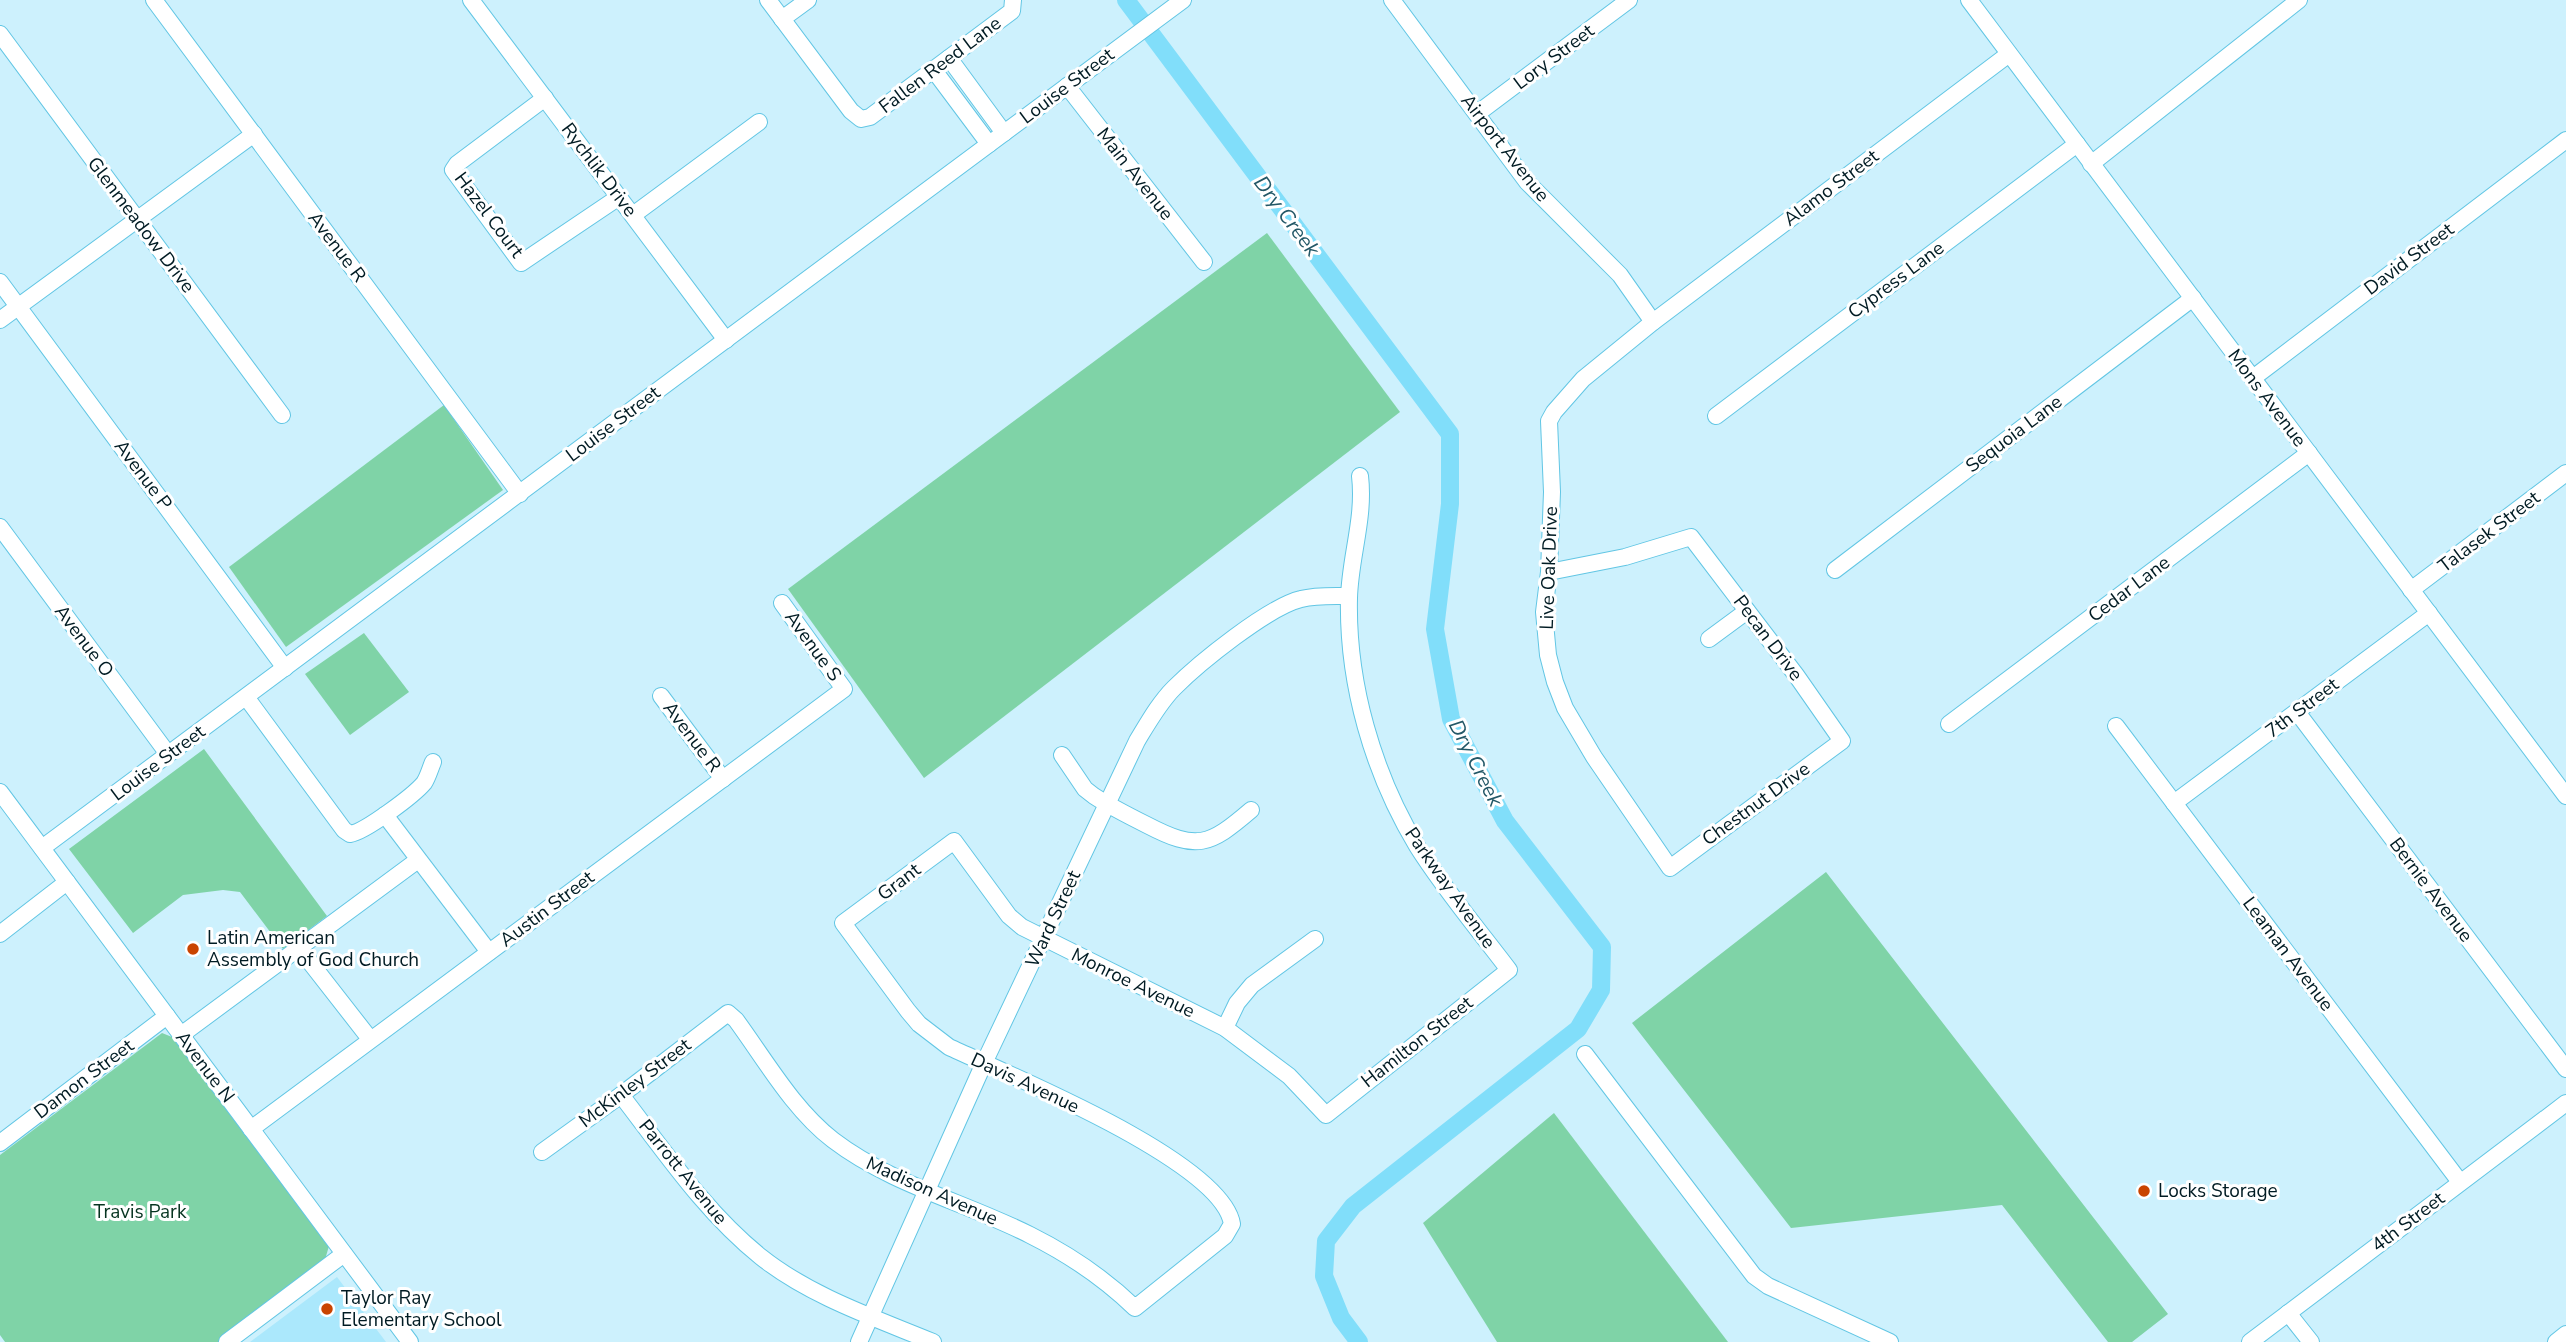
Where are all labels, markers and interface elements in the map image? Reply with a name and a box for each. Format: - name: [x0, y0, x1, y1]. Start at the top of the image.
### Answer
- street label: Fallen Reed Lane: [873, 10, 1007, 120]
- street label: Lory Street: [1508, 18, 1600, 96]
- street label: Louise Street: [1015, 42, 1120, 130]
- street label: Airport Avenue: [1455, 89, 1555, 207]
- street label: Rychlik Drive: [555, 118, 643, 222]
- street label: Main Avenue: [1091, 122, 1179, 226]
- street label: Alamo Street: [1778, 143, 1884, 232]
- street label: Glenmeadow Drive: [81, 152, 201, 298]
- street label: Hazel Court: [448, 167, 530, 263]
- water label: Dry Creek: [1247, 170, 1327, 262]
- street label: Avenue R: [302, 206, 372, 288]
- street label: David Street: [2359, 216, 2459, 301]
- street label: Cypress Lane: [1842, 235, 1950, 325]
- street label: Mons Avenue: [2222, 344, 2312, 452]
- street label: Louise Street: [561, 380, 666, 468]
- street label: Sequoia Lane: [1960, 389, 2068, 479]
- street label: Avenue P: [108, 435, 178, 515]
- street label: Talasek Street: [2433, 485, 2546, 579]
- street label: Live Oak Drive: [1534, 506, 1564, 630]
- street label: Cedar Lane: [2083, 550, 2175, 628]
- street label: Pecan Drive: [1727, 590, 1809, 686]
- street label: Avenue O: [48, 600, 120, 682]
- street label: Avenue S: [779, 605, 847, 687]
- street label: 7th Street: [2260, 672, 2344, 744]
- street label: Avenue R: [657, 696, 727, 778]
- water label: Dry Creek: [1442, 715, 1510, 812]
- street label: Louise Street: [106, 719, 211, 807]
- street label: Chestnut Drive: [1697, 756, 1815, 852]
- street label: Parkway Avenue: [1398, 822, 1502, 954]
- street label: Bernie Avenue: [2383, 832, 2479, 948]
- street label: Grant: [872, 857, 926, 907]
- street label: Austin Street: [494, 865, 600, 953]
- street label: Ward Street: [1019, 866, 1087, 972]
- street label: Leaman Avenue: [2236, 891, 2340, 1017]
- place label: Latin American Assembly of God Church: [207, 925, 419, 973]
- marker: Latin American Assembly of God Church: [185, 941, 201, 957]
- street label: Monroe Avenue: [1067, 942, 1199, 1024]
- street label: Hamilton Street: [1356, 990, 1479, 1094]
- street label: Avenue N: [169, 1026, 241, 1108]
- street label: McKinley Street: [574, 1032, 697, 1134]
- street label: Damon Street: [29, 1033, 139, 1125]
- street label: Davis Avenue: [967, 1047, 1083, 1119]
- street label: Parrott Avenue: [633, 1114, 733, 1230]
- street label: Madison Avenue: [862, 1150, 1002, 1232]
- place label: Locks Storage: [2158, 1178, 2278, 1204]
- marker: Locks Storage: [2136, 1183, 2152, 1199]
- street label: 4th Street: [2366, 1186, 2450, 1258]
- park label: Travis Park: [94, 1199, 187, 1225]
- place label: Taylor Ray Elementary School: [341, 1285, 502, 1333]
- marker: Taylor Ray Elementary School: [319, 1301, 335, 1317]

